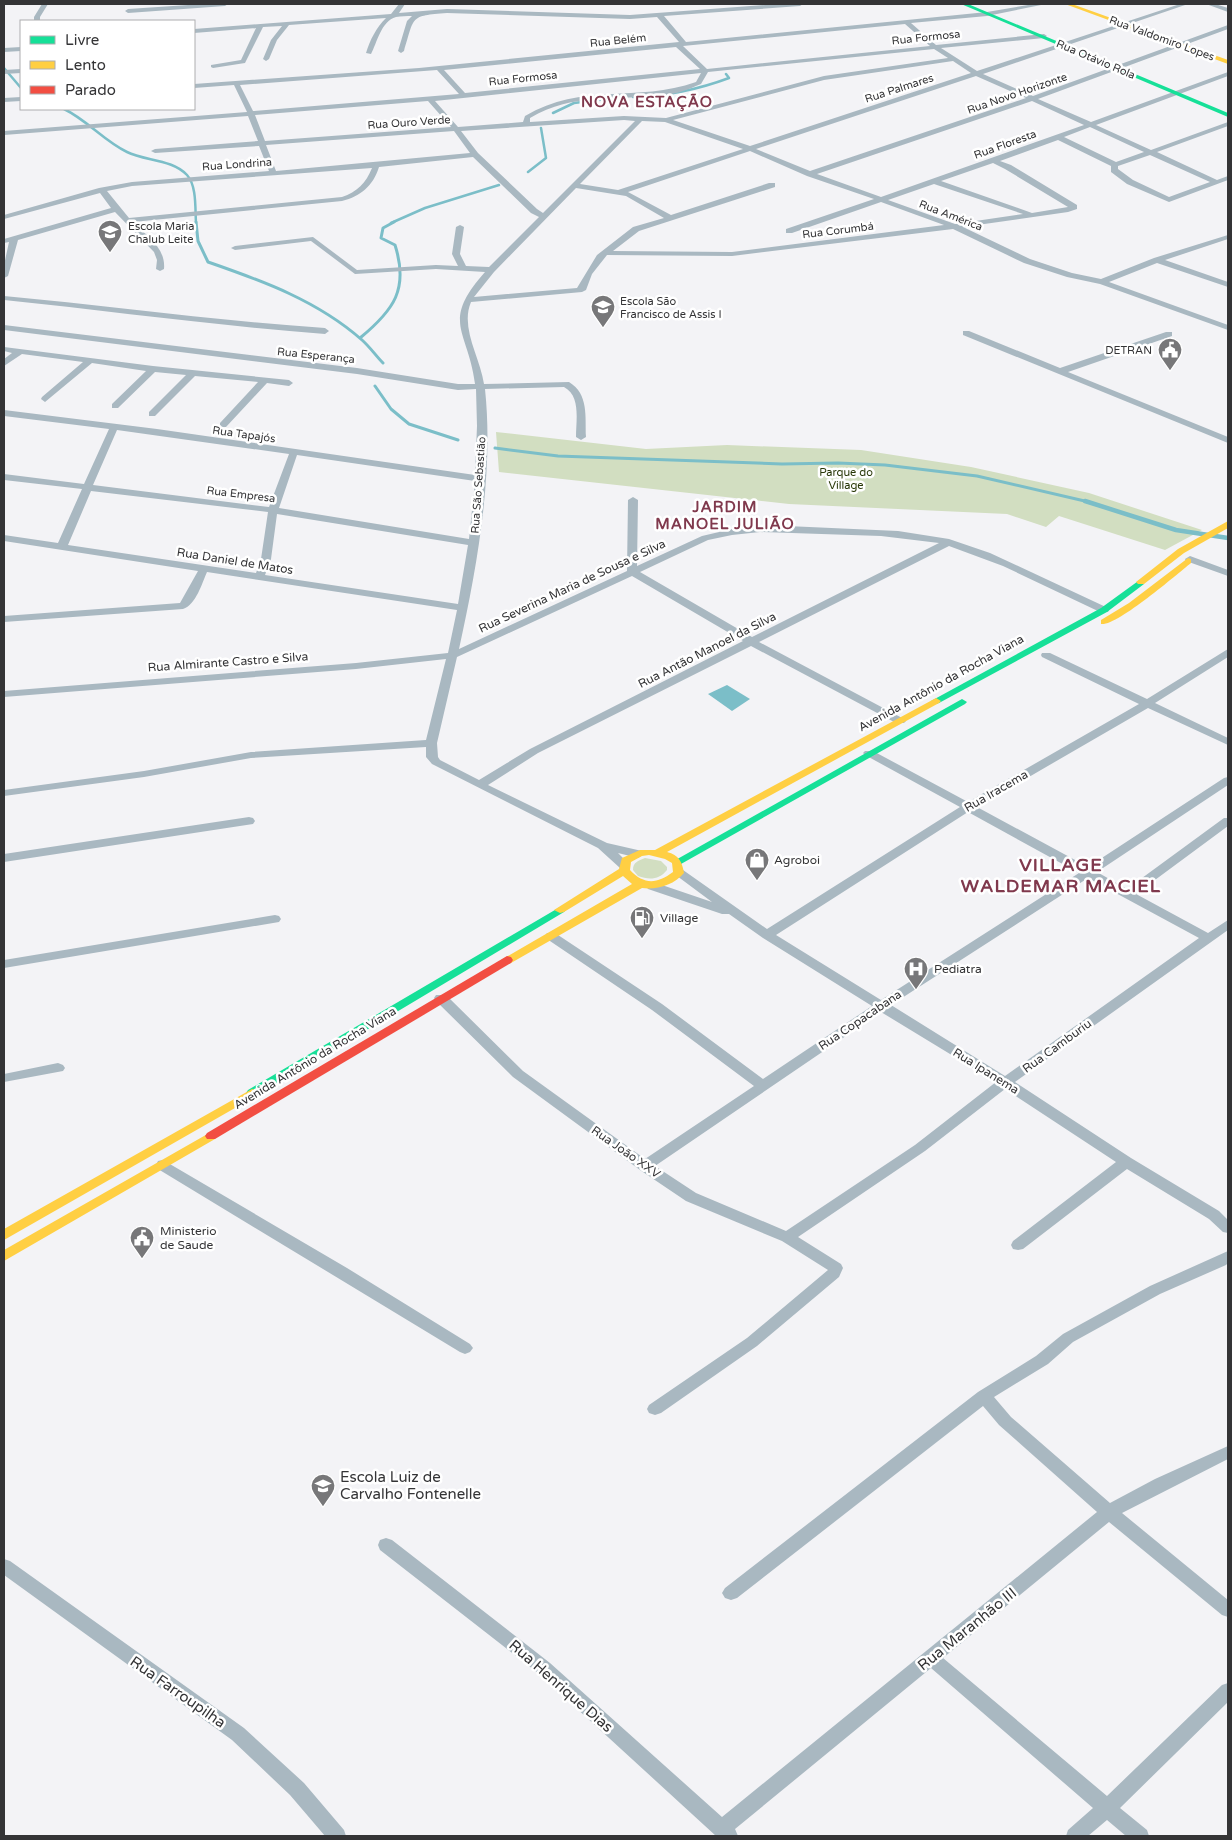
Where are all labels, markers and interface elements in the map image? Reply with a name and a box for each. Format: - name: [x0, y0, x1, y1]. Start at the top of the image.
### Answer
- street label: Rua Valdomiro Lopes: [1107, 13, 1216, 64]
- legend: [20, 20, 195, 110]
- street label: Rua Formosa: [891, 27, 961, 48]
- text: Livre: [65, 31, 99, 49]
- street label: Rua Belém: [589, 31, 647, 50]
- street label: Rua Otávio Rola: [1054, 37, 1137, 82]
- text: Lento: [65, 56, 106, 74]
- street label: Rua Formosa: [488, 68, 558, 89]
- street label: Rua Novo Horizonte: [965, 70, 1069, 117]
- street label: Rua Palmares: [863, 71, 935, 106]
- text: Parado: [65, 81, 116, 99]
- district label: NOVA ESTAÇÃO: [581, 93, 713, 112]
- street label: Rua Ouro Verde: [367, 113, 451, 132]
- street label: Rua Floresta: [972, 127, 1038, 162]
- street label: Rua Londrina: [202, 156, 272, 173]
- street label: Rua América: [917, 197, 984, 234]
- school or university icon: Escola Maria Chalub Leite: [97, 219, 123, 253]
- place label: Escola Maria Chalub Leite: [128, 220, 194, 246]
- street label: Rua Corumbá: [802, 220, 875, 241]
- school or university icon: Escola São Francisco de Assis I: [590, 294, 616, 328]
- place label: Escola São Francisco de Assis I: [620, 295, 722, 321]
- public building icon: DETRAN: [1157, 337, 1183, 371]
- place label: DETRAN: [1105, 344, 1152, 357]
- street label: Rua Esperança: [276, 345, 355, 366]
- street label: Rua Tapajós: [212, 424, 276, 445]
- street label: Rua São Sebastião: [469, 436, 488, 534]
- park label: Parque do Village: [819, 466, 873, 492]
- street label: Rua Empresa: [206, 484, 276, 505]
- district label: JARDIM MANOEL JULIÃO: [655, 498, 795, 533]
- street label: Rua Severina Maria de Sousa e Silva: [476, 536, 668, 636]
- street label: Rua Daniel de Matos: [176, 545, 294, 577]
- street label: Rua Antão Manoel da Silva: [636, 609, 778, 691]
- street label: Avenida Antônio da Rocha Viana: [856, 632, 1026, 734]
- street label: Rua Almirante Castro e Silva: [147, 649, 309, 675]
- street label: Rua Iracema: [962, 767, 1030, 815]
- shop icon: Agroboi: [744, 847, 770, 881]
- place label: Agroboi: [774, 853, 820, 867]
- district label: VILLAGE WALDEMAR MACIEL: [961, 854, 1161, 897]
- fuel station icon: Village: [629, 905, 655, 939]
- place label: Village: [660, 911, 698, 925]
- hospital icon: Pediatra: [903, 956, 929, 990]
- place label: Pediatra: [934, 962, 982, 976]
- street label: Rua Copacabana: [816, 987, 904, 1053]
- street label: Avenida Antônio da Rocha Viana: [231, 1004, 399, 1112]
- street label: Rua Camburiu: [1020, 1016, 1094, 1076]
- street label: Rua Ipanema: [950, 1045, 1022, 1097]
- street label: Rua João XXV: [589, 1123, 664, 1181]
- place label: Ministerio de Saude: [160, 1224, 217, 1252]
- public building icon: Ministerio de Saude: [129, 1225, 155, 1259]
- place label: Escola Luiz de Carvalho Fontenelle: [340, 1468, 481, 1503]
- school or university icon: Escola Luiz de Carvalho Fontenelle: [310, 1473, 336, 1507]
- street label: Rua Maranhão III: [914, 1584, 1020, 1674]
- street label: Rua Henrique Dias: [505, 1636, 617, 1736]
- street label: Rua Farroupilha: [127, 1652, 229, 1732]

